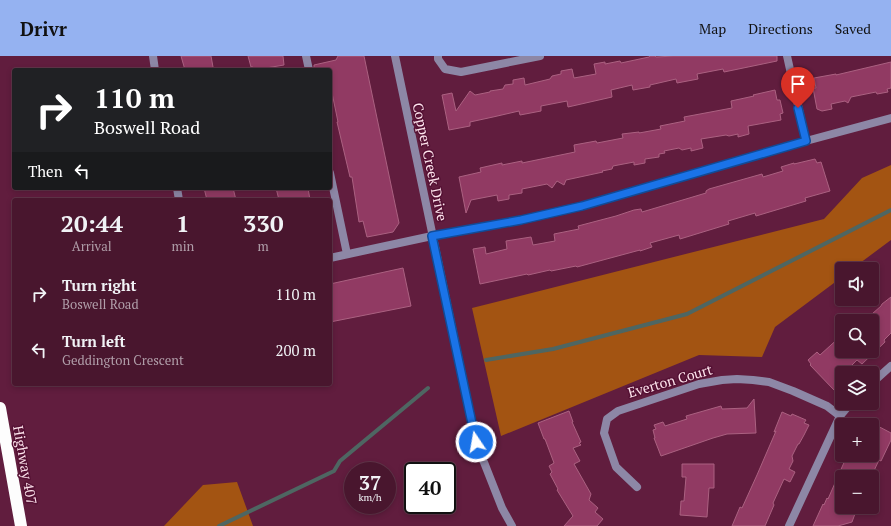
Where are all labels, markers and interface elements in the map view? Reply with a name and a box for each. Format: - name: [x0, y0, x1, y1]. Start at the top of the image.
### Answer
- text: Drivr: [20, 16, 67, 41]
- text: Map: [699, 19, 726, 38]
- text: Directions: [748, 19, 813, 38]
- text: Saved: [835, 19, 871, 38]
- pin: [781, 67, 815, 108]
- icon: arrive: [787, 73, 809, 95]
- text: 110 m: [94, 79, 175, 116]
- icon: right: [28, 84, 80, 136]
- street label: Copper Creek Drive: [409, 101, 452, 223]
- text: Boswell Road: [94, 115, 200, 139]
- icon: left: [71, 160, 93, 182]
- text: Then: [28, 161, 63, 181]
- text: 20:44: [60, 207, 123, 239]
- text: 1: [176, 207, 190, 239]
- text: 330: [243, 207, 283, 239]
- text: Arrival: [72, 237, 112, 255]
- text: min: [171, 237, 194, 255]
- text: m: [258, 237, 269, 255]
- map controls: [835, 262, 879, 514]
- button: sound: [835, 262, 879, 306]
- text: Turn right: [62, 275, 137, 295]
- icon: right: [28, 283, 50, 305]
- text: 110 m: [275, 284, 316, 304]
- text: Boswell Road: [62, 295, 139, 313]
- button: search: [835, 314, 879, 358]
- text: Turn left: [62, 331, 126, 351]
- icon: left: [28, 339, 50, 361]
- text: 200 m: [275, 340, 316, 360]
- text: Geddington Crescent: [62, 351, 184, 369]
- street label: Everton Court: [625, 359, 715, 402]
- button: layers: [835, 366, 879, 410]
- button: +: [835, 418, 879, 462]
- position arrow: [455, 421, 497, 463]
- street label: Highway 407: [9, 424, 42, 506]
- speed limit sign: 40: [404, 462, 456, 514]
- text: 37: [359, 469, 381, 496]
- button: −: [835, 470, 879, 514]
- text: km/h: [358, 491, 382, 504]

